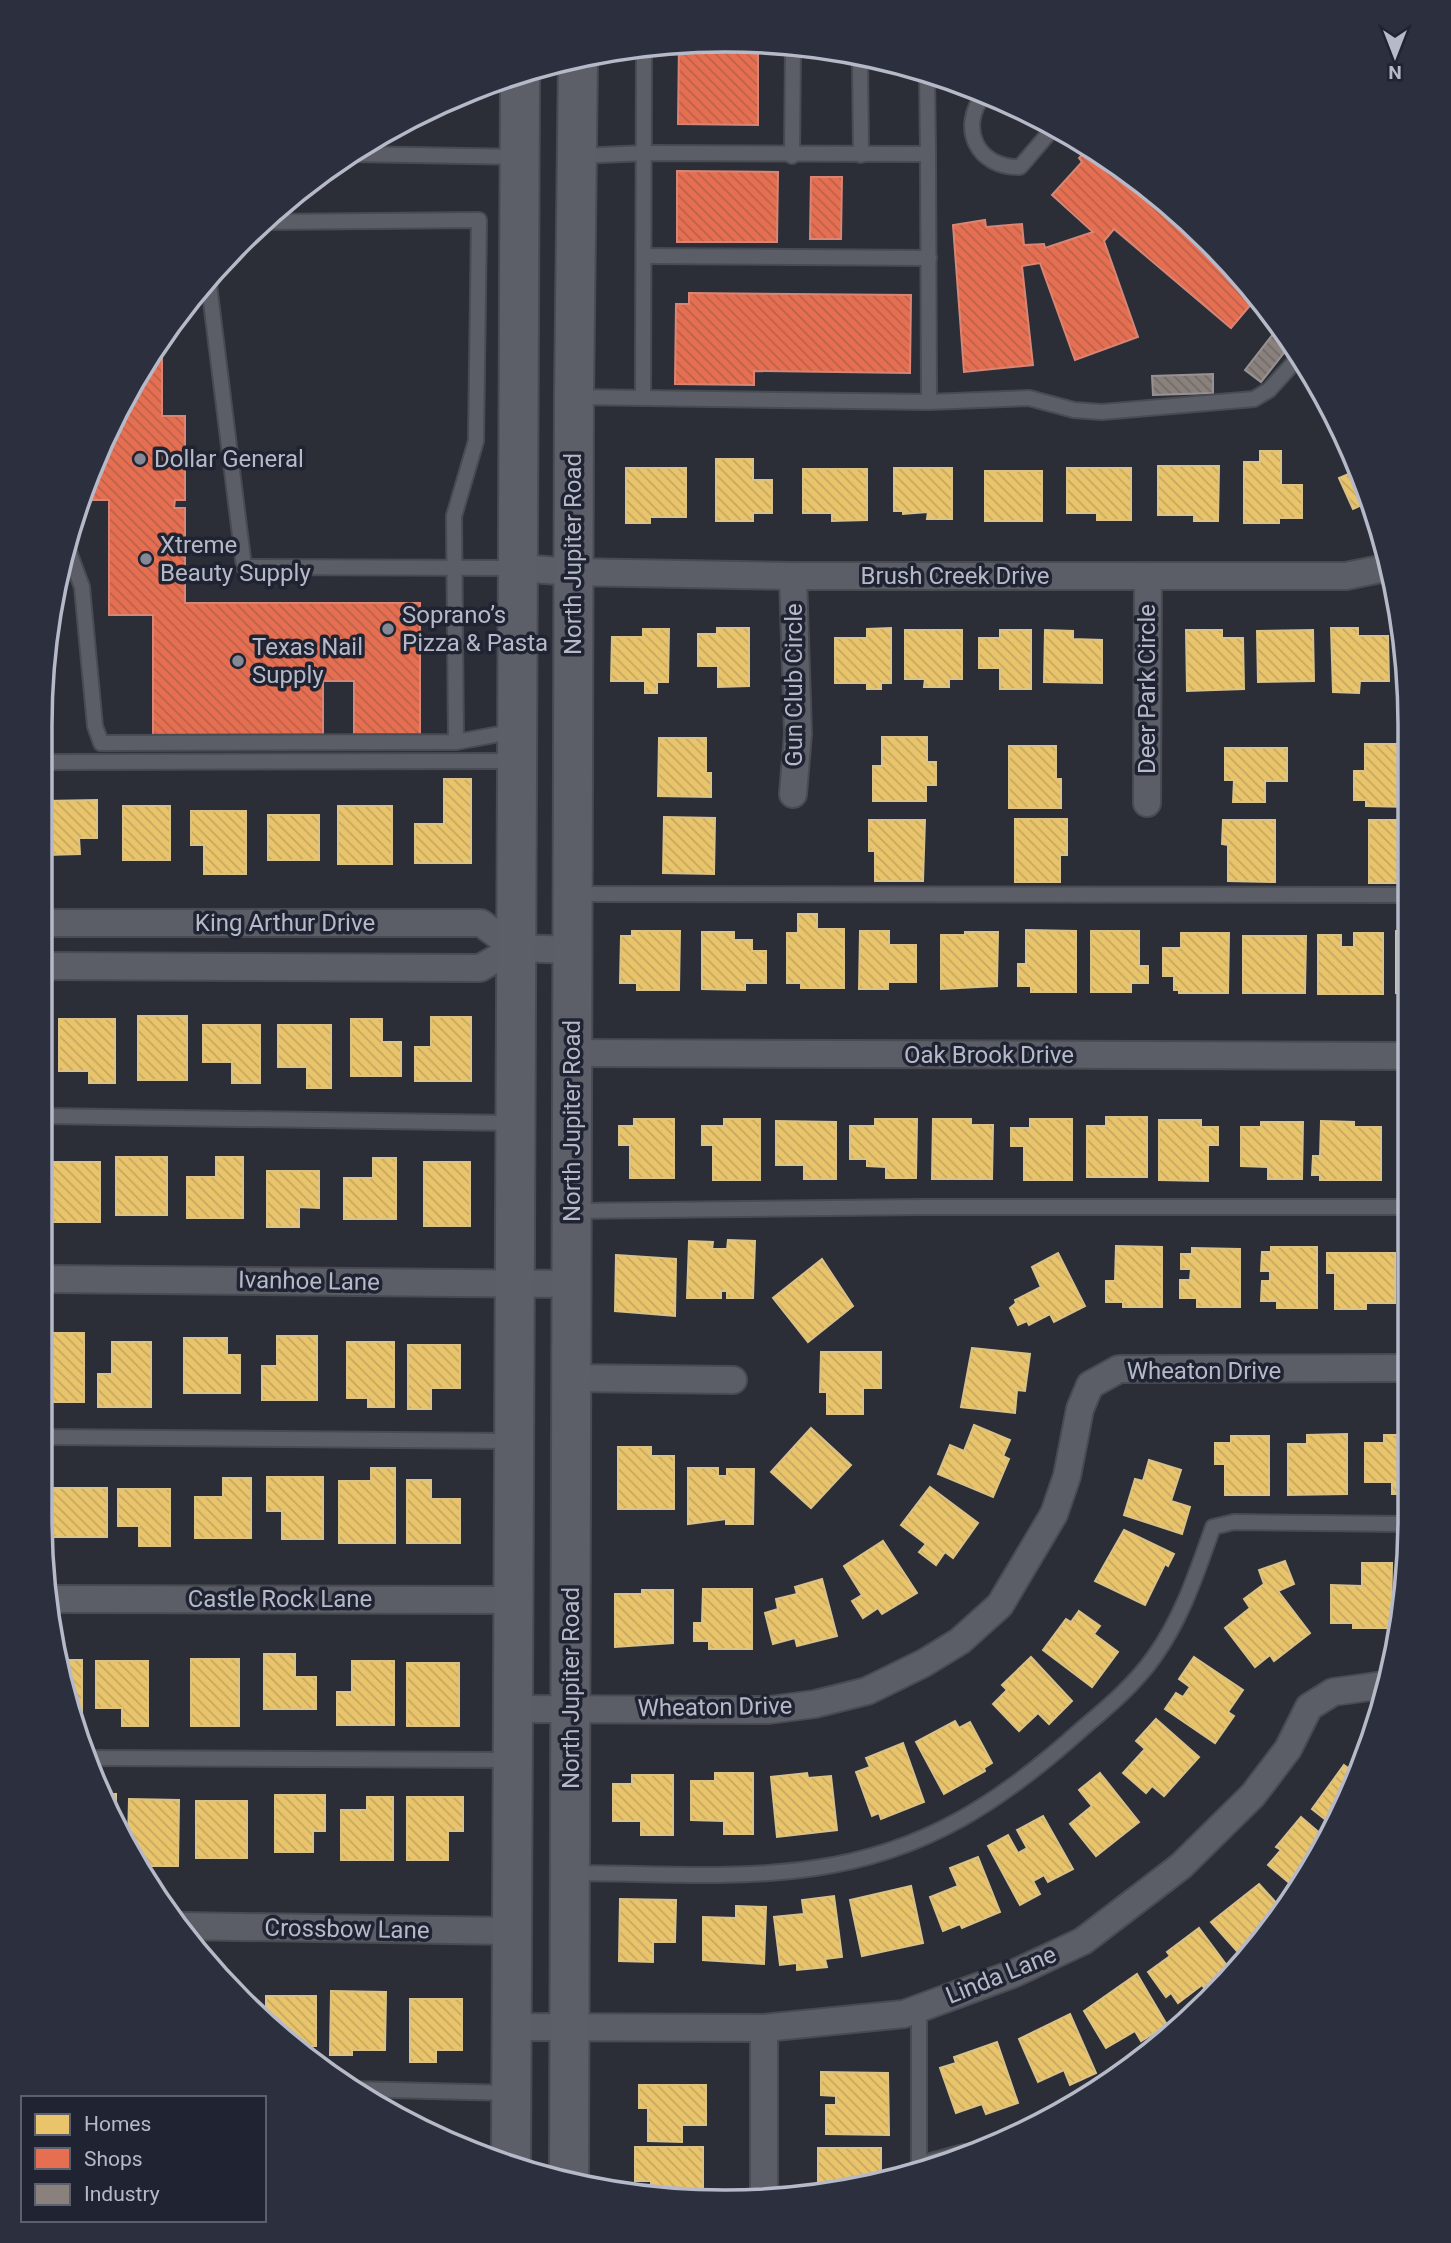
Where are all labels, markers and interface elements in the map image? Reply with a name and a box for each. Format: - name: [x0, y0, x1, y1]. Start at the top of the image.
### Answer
- north arrow: [1360, 21, 1430, 91]
- text: N: [1388, 61, 1402, 84]
- place label: Dollar General: [154, 445, 304, 473]
- marker: Dollar General: [132, 451, 148, 467]
- street label: North Jupiter Road: [559, 453, 587, 655]
- place label: Xtreme Beauty Supply: [160, 531, 311, 587]
- marker: Xtreme Beauty Supply: [138, 551, 154, 567]
- street label: Brush Creek Drive: [861, 562, 1049, 590]
- place label: Soprano’s Pizza & Pasta: [402, 601, 548, 657]
- street label: Gun Club Circle: [780, 603, 808, 767]
- street label: Deer Park Circle: [1133, 604, 1161, 774]
- marker: Soprano’s Pizza & Pasta: [380, 621, 396, 637]
- place label: Texas Nail Supply: [252, 633, 363, 689]
- marker: Texas Nail Supply: [230, 653, 246, 669]
- street label: King Arthur Drive: [195, 909, 375, 937]
- street label: North Jupiter Road: [558, 1020, 586, 1222]
- street label: Oak Brook Drive: [904, 1041, 1074, 1069]
- street label: Ivanhoe Lane: [238, 1266, 380, 1296]
- street label: Wheaton Drive: [1127, 1357, 1281, 1385]
- street label: Castle Rock Lane: [188, 1585, 372, 1613]
- street label: North Jupiter Road: [557, 1587, 585, 1789]
- street label: Wheaton Drive: [637, 1692, 793, 1722]
- street label: Crossbow Lane: [264, 1914, 430, 1944]
- street label: Linda Lane: [942, 1940, 1060, 2010]
- legend: [21, 2096, 266, 2222]
- text: Homes: [84, 2112, 151, 2136]
- text: Shops: [84, 2147, 143, 2171]
- text: Industry: [84, 2182, 160, 2206]

